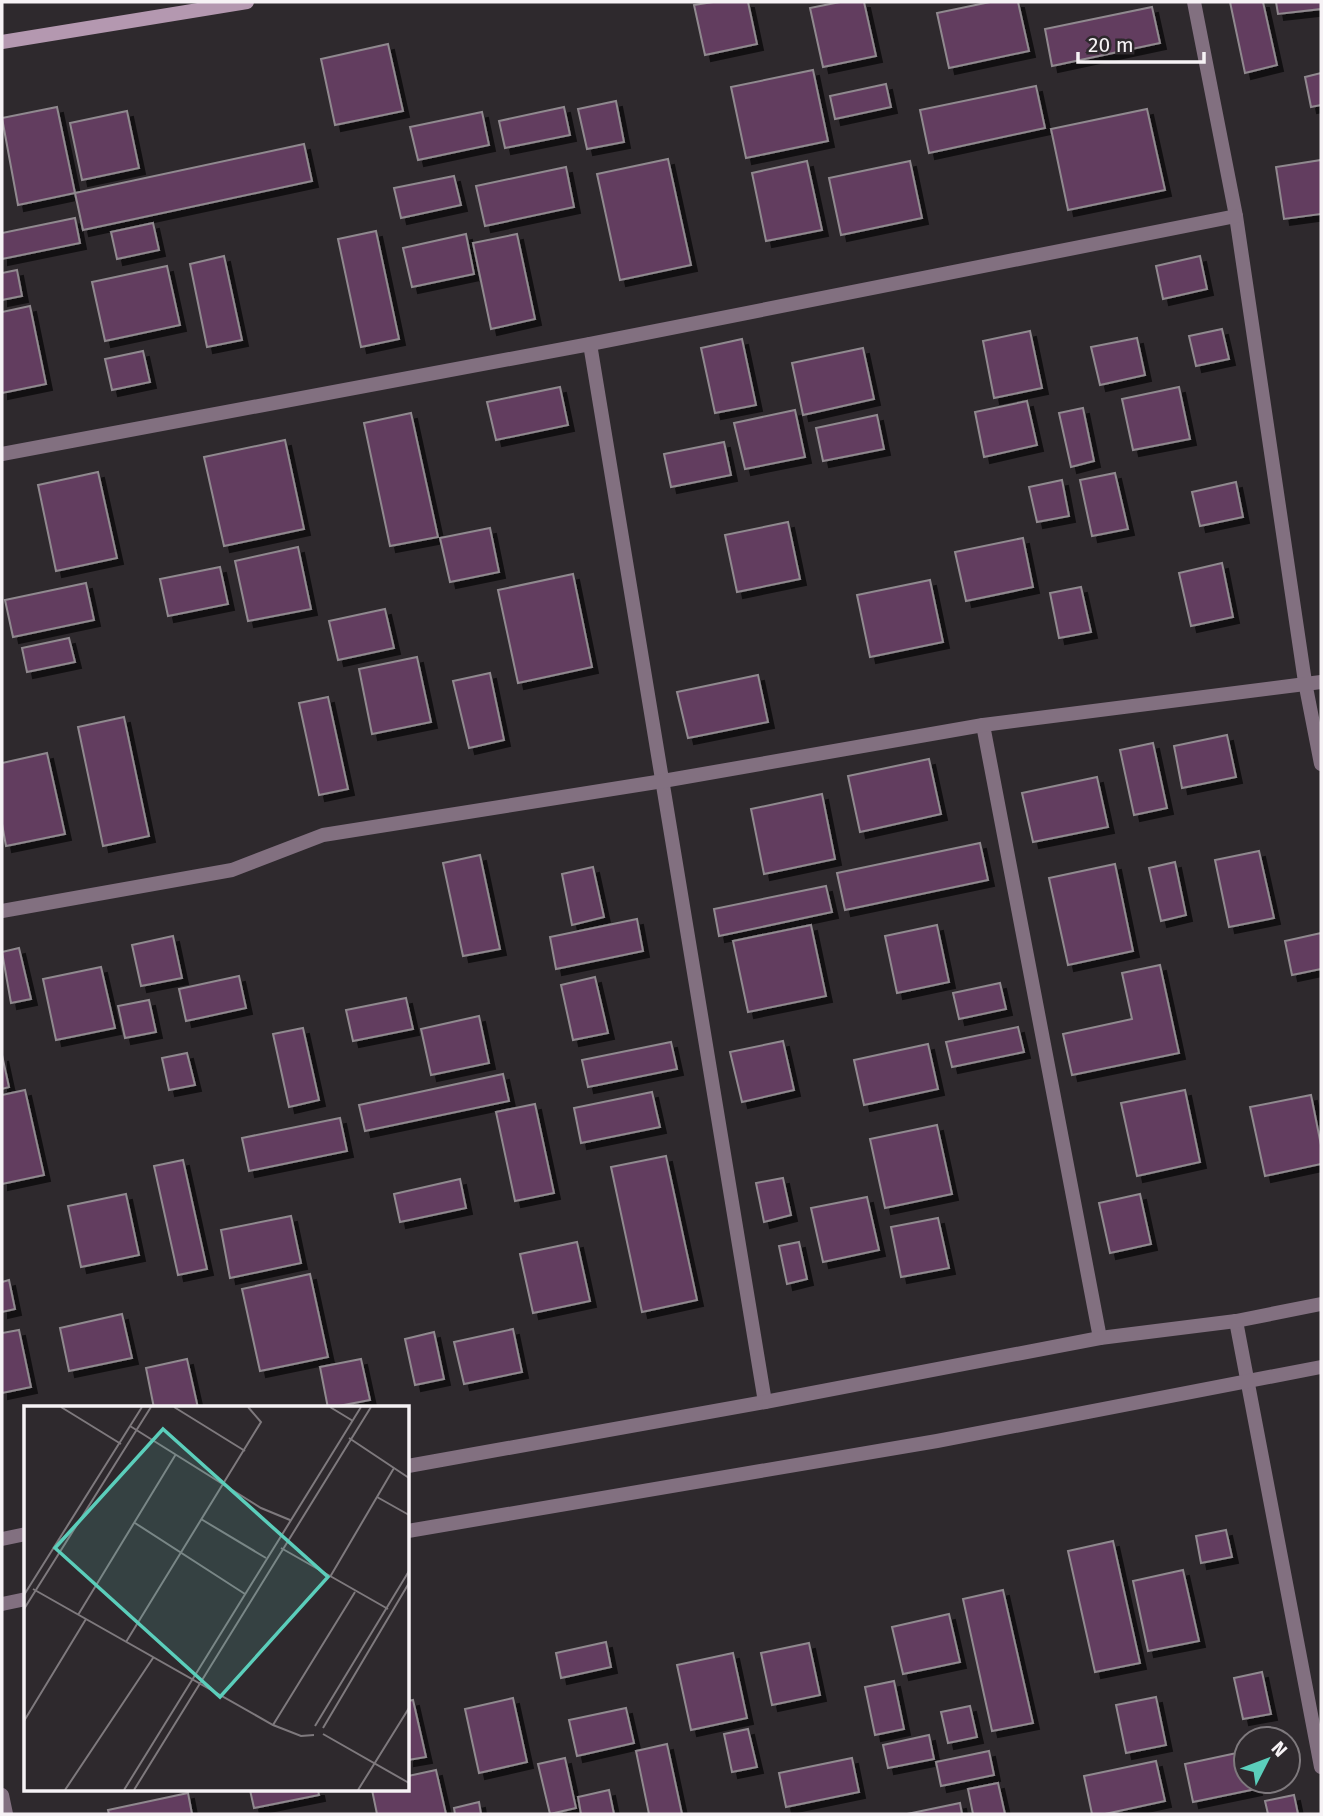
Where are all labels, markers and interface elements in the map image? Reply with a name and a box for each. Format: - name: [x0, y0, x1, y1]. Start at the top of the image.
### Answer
- scale bar: [1078, 21, 1204, 65]
- text: 20 m: [1088, 32, 1134, 58]
- inset map: [24, 1406, 410, 1792]
- north arrow: [1232, 1725, 1302, 1795]
- text: N: [1266, 1737, 1292, 1761]

